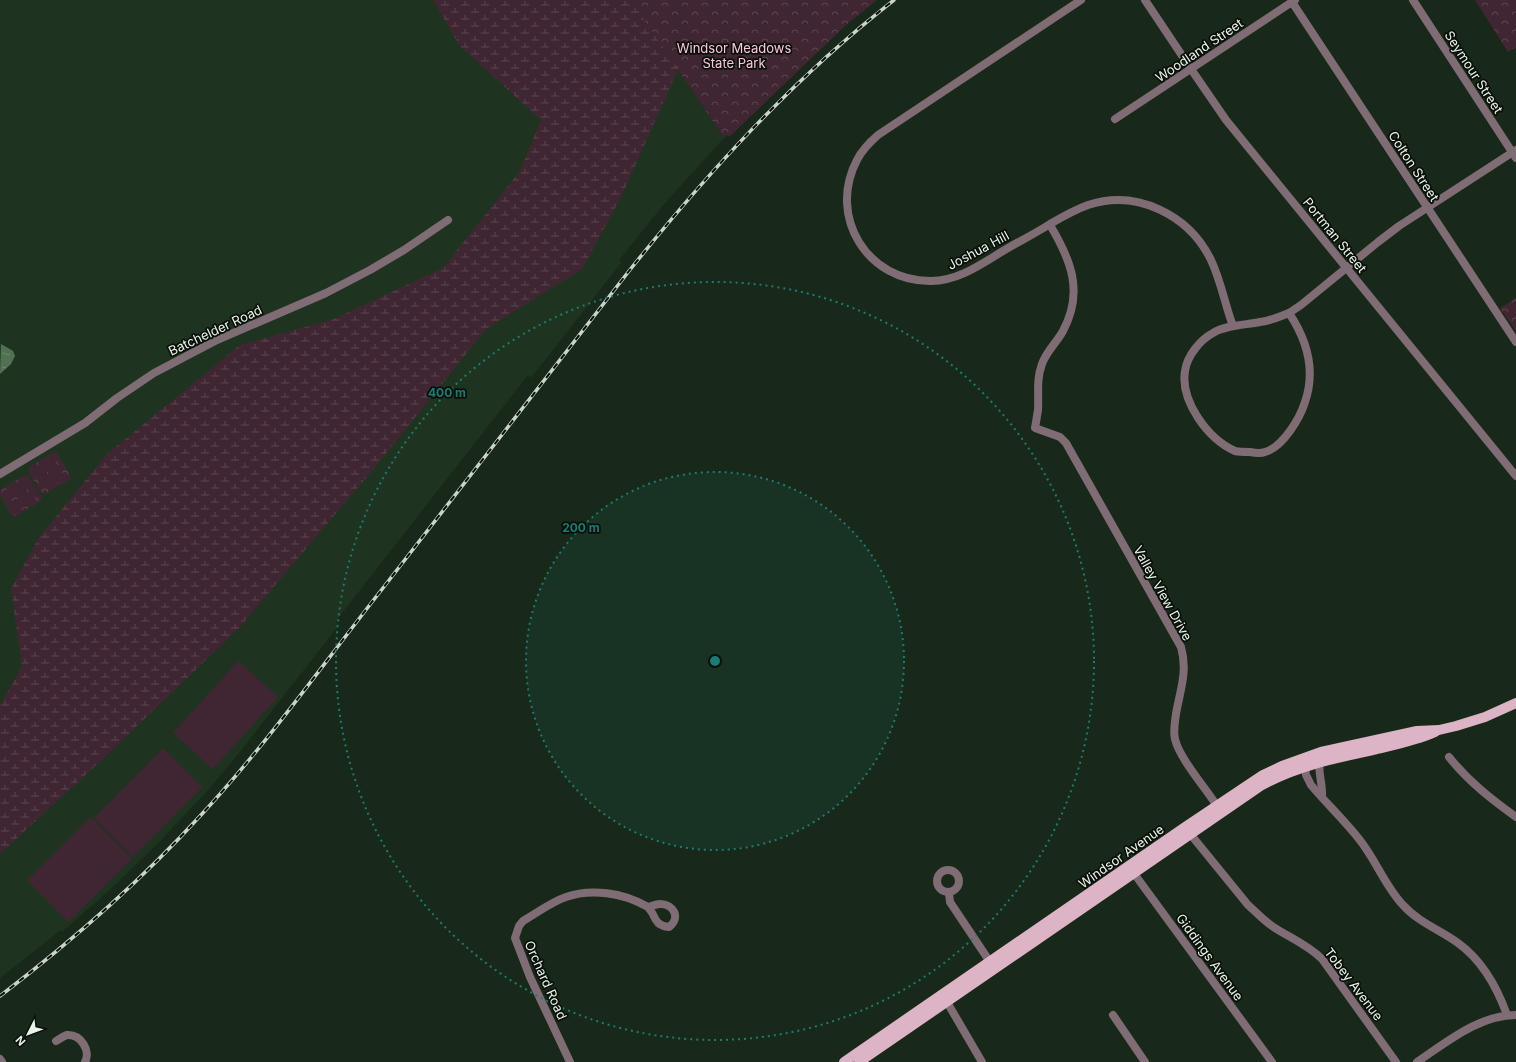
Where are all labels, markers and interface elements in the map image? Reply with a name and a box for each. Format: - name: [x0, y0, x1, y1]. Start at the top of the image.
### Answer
- street label: Woodland Street: [1152, 15, 1246, 85]
- street label: Seymour Street: [1441, 28, 1507, 116]
- park label: Windsor Meadows State Park: [677, 40, 791, 71]
- street label: Colton Street: [1385, 128, 1443, 204]
- street label: Portman Street: [1300, 194, 1370, 276]
- street label: Joshua Hill: [944, 227, 1012, 273]
- street label: Batchelder Road: [166, 301, 264, 359]
- text: 400 m: [428, 385, 466, 400]
- text: 200 m: [562, 520, 600, 535]
- street label: Valley View Drive: [1130, 543, 1196, 643]
- centre of rings: [708, 654, 722, 668]
- street label: Windsor Avenue: [1075, 821, 1167, 891]
- street label: Giddings Avenue: [1173, 910, 1247, 1004]
- street label: Orchard Road: [521, 938, 571, 1022]
- street label: Tobey Avenue: [1321, 944, 1387, 1024]
- north arrow: [8, 1014, 48, 1054]
- text: N: [13, 1033, 29, 1048]

